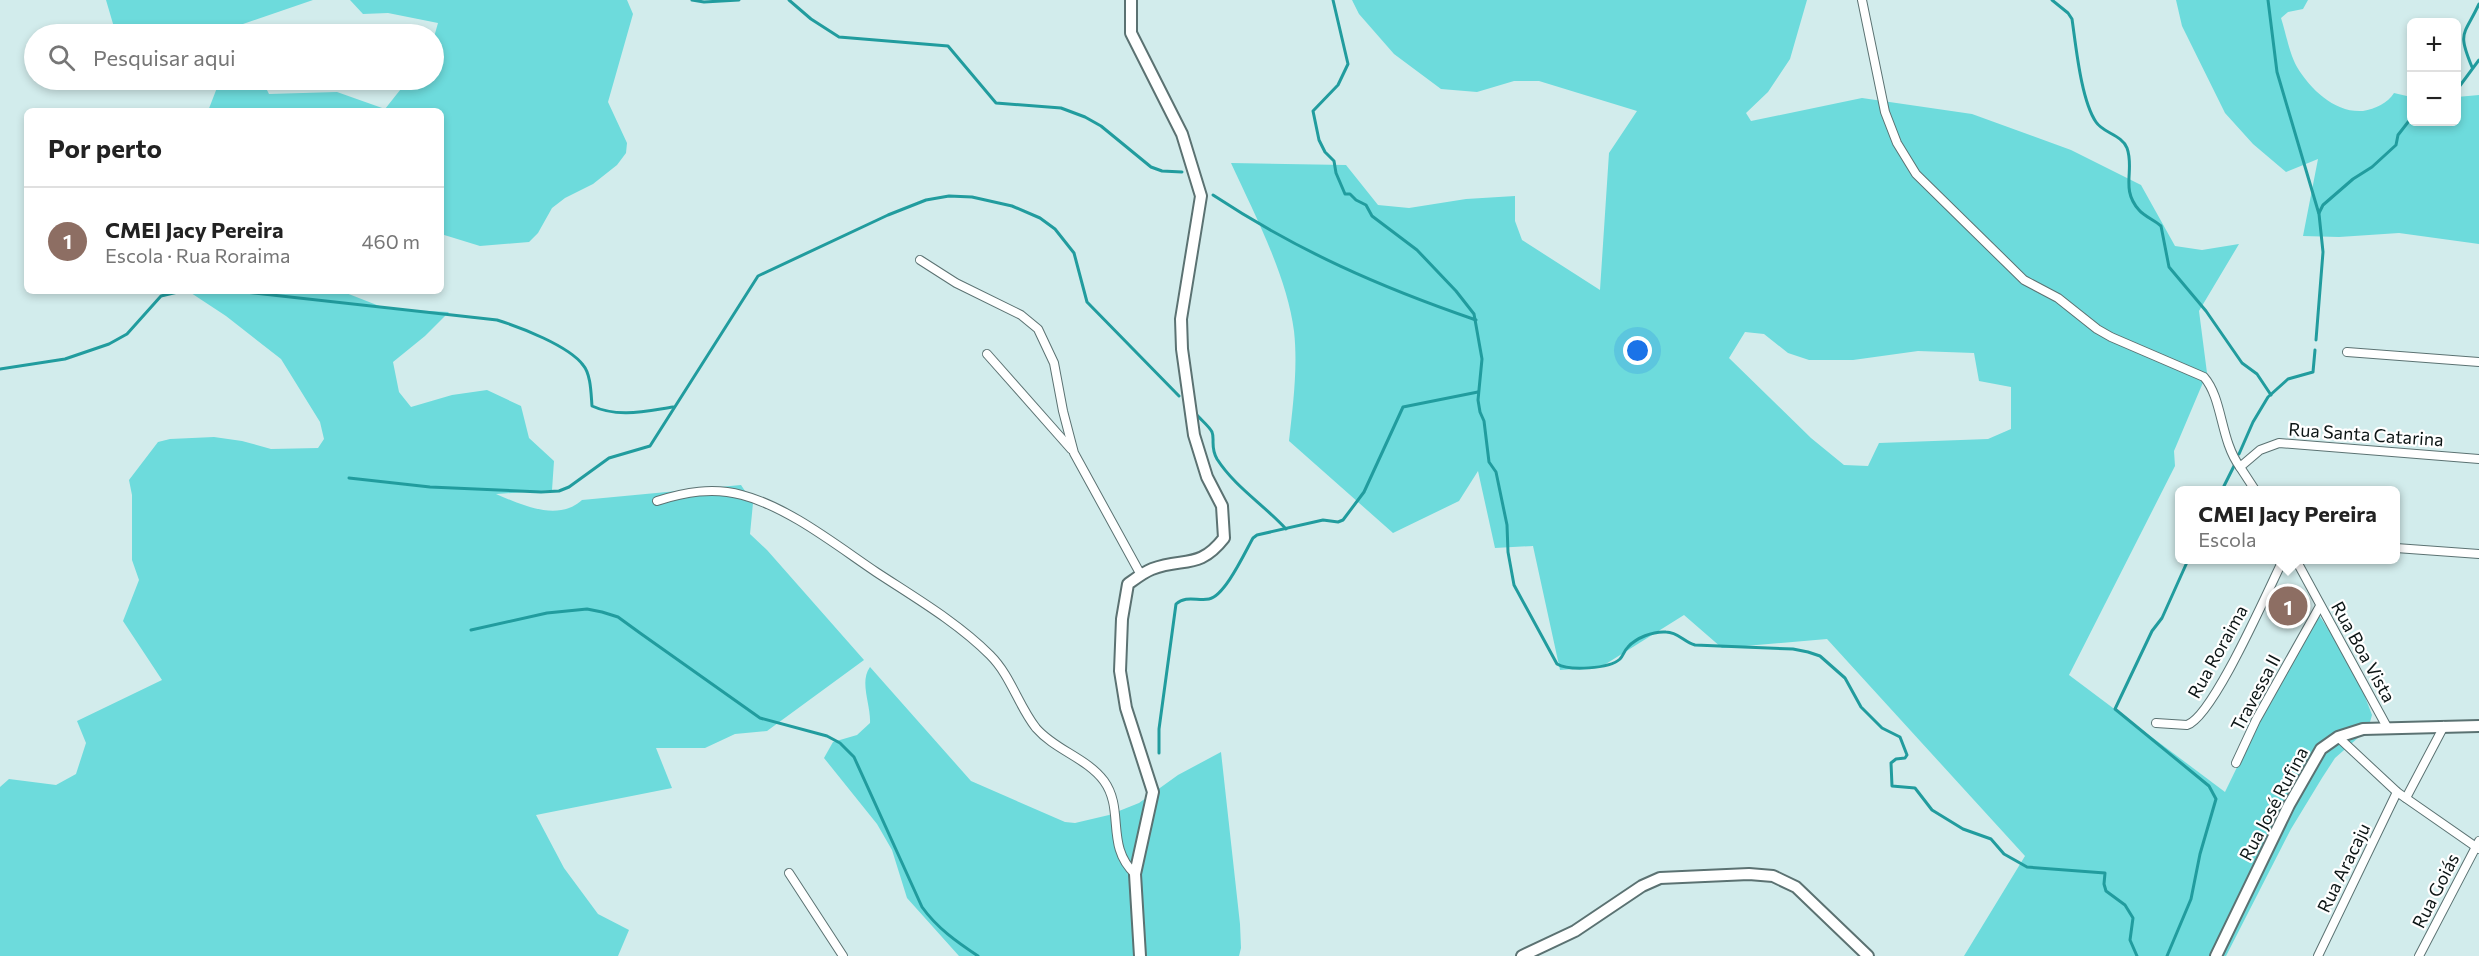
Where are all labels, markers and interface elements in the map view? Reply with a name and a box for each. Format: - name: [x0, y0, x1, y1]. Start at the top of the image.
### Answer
- map controls: [2407, 18, 2461, 126]
- button: +: [2407, 18, 2461, 72]
- search box: [24, 24, 444, 90]
- icon: search: [45, 41, 78, 74]
- text: Pesquisar aqui: [93, 44, 236, 71]
- button: −: [2407, 72, 2461, 126]
- text: Por perto: [48, 132, 162, 163]
- text: CMEI Jacy Pereira: [105, 216, 284, 243]
- text: 1: [63, 229, 72, 253]
- text: 460 m: [362, 229, 420, 253]
- text: Escola · Rua Roraima: [105, 243, 290, 267]
- your location: [1623, 336, 1652, 365]
- street label: Rua Santa Catarina: [2288, 418, 2444, 450]
- popup: [2175, 486, 2400, 564]
- text: CMEI Jacy Pereira: [2198, 500, 2377, 527]
- text: Escola: [2198, 527, 2257, 551]
- pin: 1: [2268, 584, 2308, 628]
- street label: Rua Boa Vista: [2327, 597, 2401, 706]
- street label: Rua Roraima: [2182, 601, 2252, 702]
- street label: Travessa II: [2226, 650, 2285, 735]
- street label: Rua José Rufina: [2234, 743, 2312, 864]
- street label: Rua Aracaju: [2312, 819, 2374, 916]
- street label: Rua Goiás: [2407, 849, 2463, 932]

